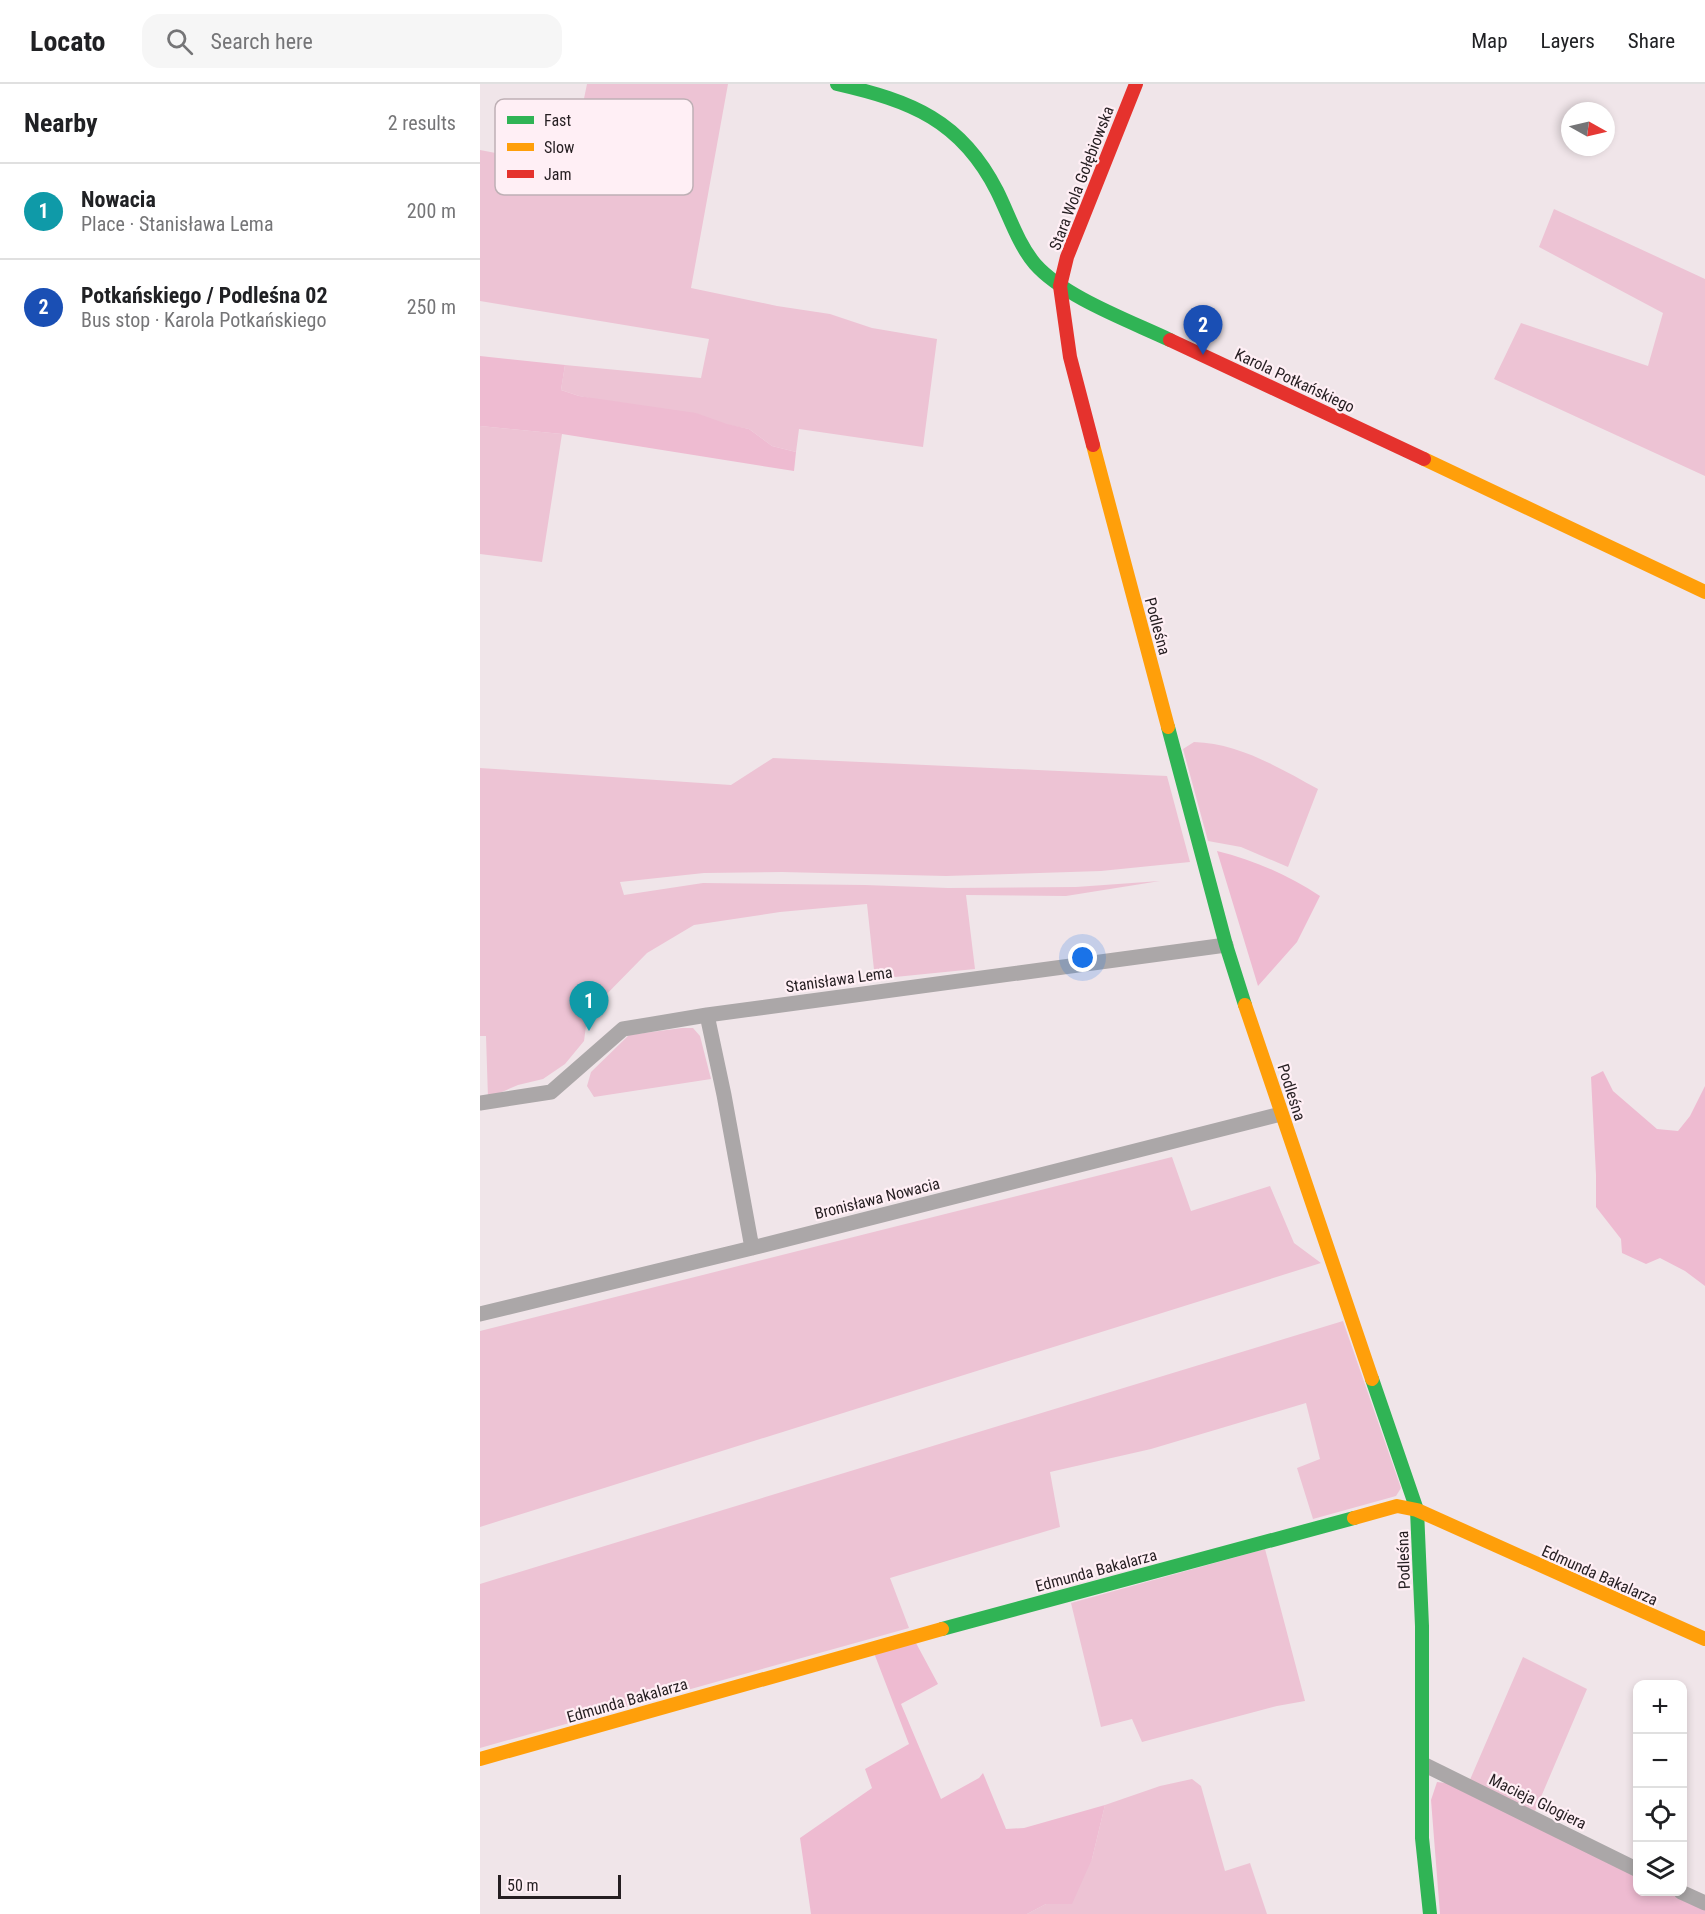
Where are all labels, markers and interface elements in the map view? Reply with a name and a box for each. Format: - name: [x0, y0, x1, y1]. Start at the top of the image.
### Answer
- search box: [142, 14, 562, 68]
- text: Locato: [30, 25, 106, 58]
- icon: search: [163, 25, 196, 58]
- text: Search here: [211, 29, 313, 54]
- text: Map: [1471, 29, 1508, 53]
- text: Layers: [1541, 29, 1595, 53]
- text: Share: [1628, 29, 1675, 53]
- legend: [495, 99, 693, 195]
- north arrow: [1561, 102, 1615, 156]
- street label: Stara Wola Gołębiowska: [1045, 103, 1118, 253]
- text: Nearby: [24, 108, 98, 138]
- text: 2 results: [388, 111, 456, 135]
- text: Fast: [544, 111, 571, 130]
- text: Slow: [544, 138, 574, 157]
- text: Jam: [544, 165, 571, 184]
- text: Nowacia: [81, 187, 156, 212]
- text: 1: [38, 199, 49, 223]
- text: 200 m: [407, 199, 456, 223]
- text: Place · Stanisława Lema: [81, 212, 273, 236]
- text: Potkańskiego / Podleśna 02: [81, 283, 328, 308]
- text: 2: [38, 295, 49, 319]
- text: 250 m: [407, 295, 456, 319]
- pin: 2: [1184, 306, 1222, 355]
- text: Bus stop · Karola Potkańskiego: [81, 308, 326, 332]
- street label: Karola Potkańskiego: [1232, 344, 1358, 417]
- street label: Podleśna: [1141, 595, 1174, 657]
- your location: [1068, 943, 1097, 972]
- street label: Stanisława Lema: [784, 963, 894, 996]
- pin: 1: [570, 982, 608, 1031]
- street label: Podleśna: [1273, 1061, 1310, 1123]
- street label: Bronisława Nowacia: [813, 1174, 942, 1223]
- street label: Podleśna: [1393, 1530, 1414, 1590]
- street label: Edmunda Bakalarza: [1539, 1541, 1661, 1609]
- street label: Edmunda Bakalarza: [1033, 1545, 1159, 1596]
- street label: Edmunda Bakalarza: [565, 1674, 690, 1727]
- map controls: [1633, 1680, 1687, 1896]
- button: +: [1633, 1680, 1687, 1734]
- button: −: [1633, 1734, 1687, 1788]
- street label: Macieja Glogiera: [1486, 1770, 1589, 1833]
- button: locate: [1633, 1788, 1687, 1842]
- button: layers: [1633, 1842, 1687, 1896]
- scale bar: [498, 1872, 621, 1900]
- text: 50 m: [507, 1876, 539, 1895]

